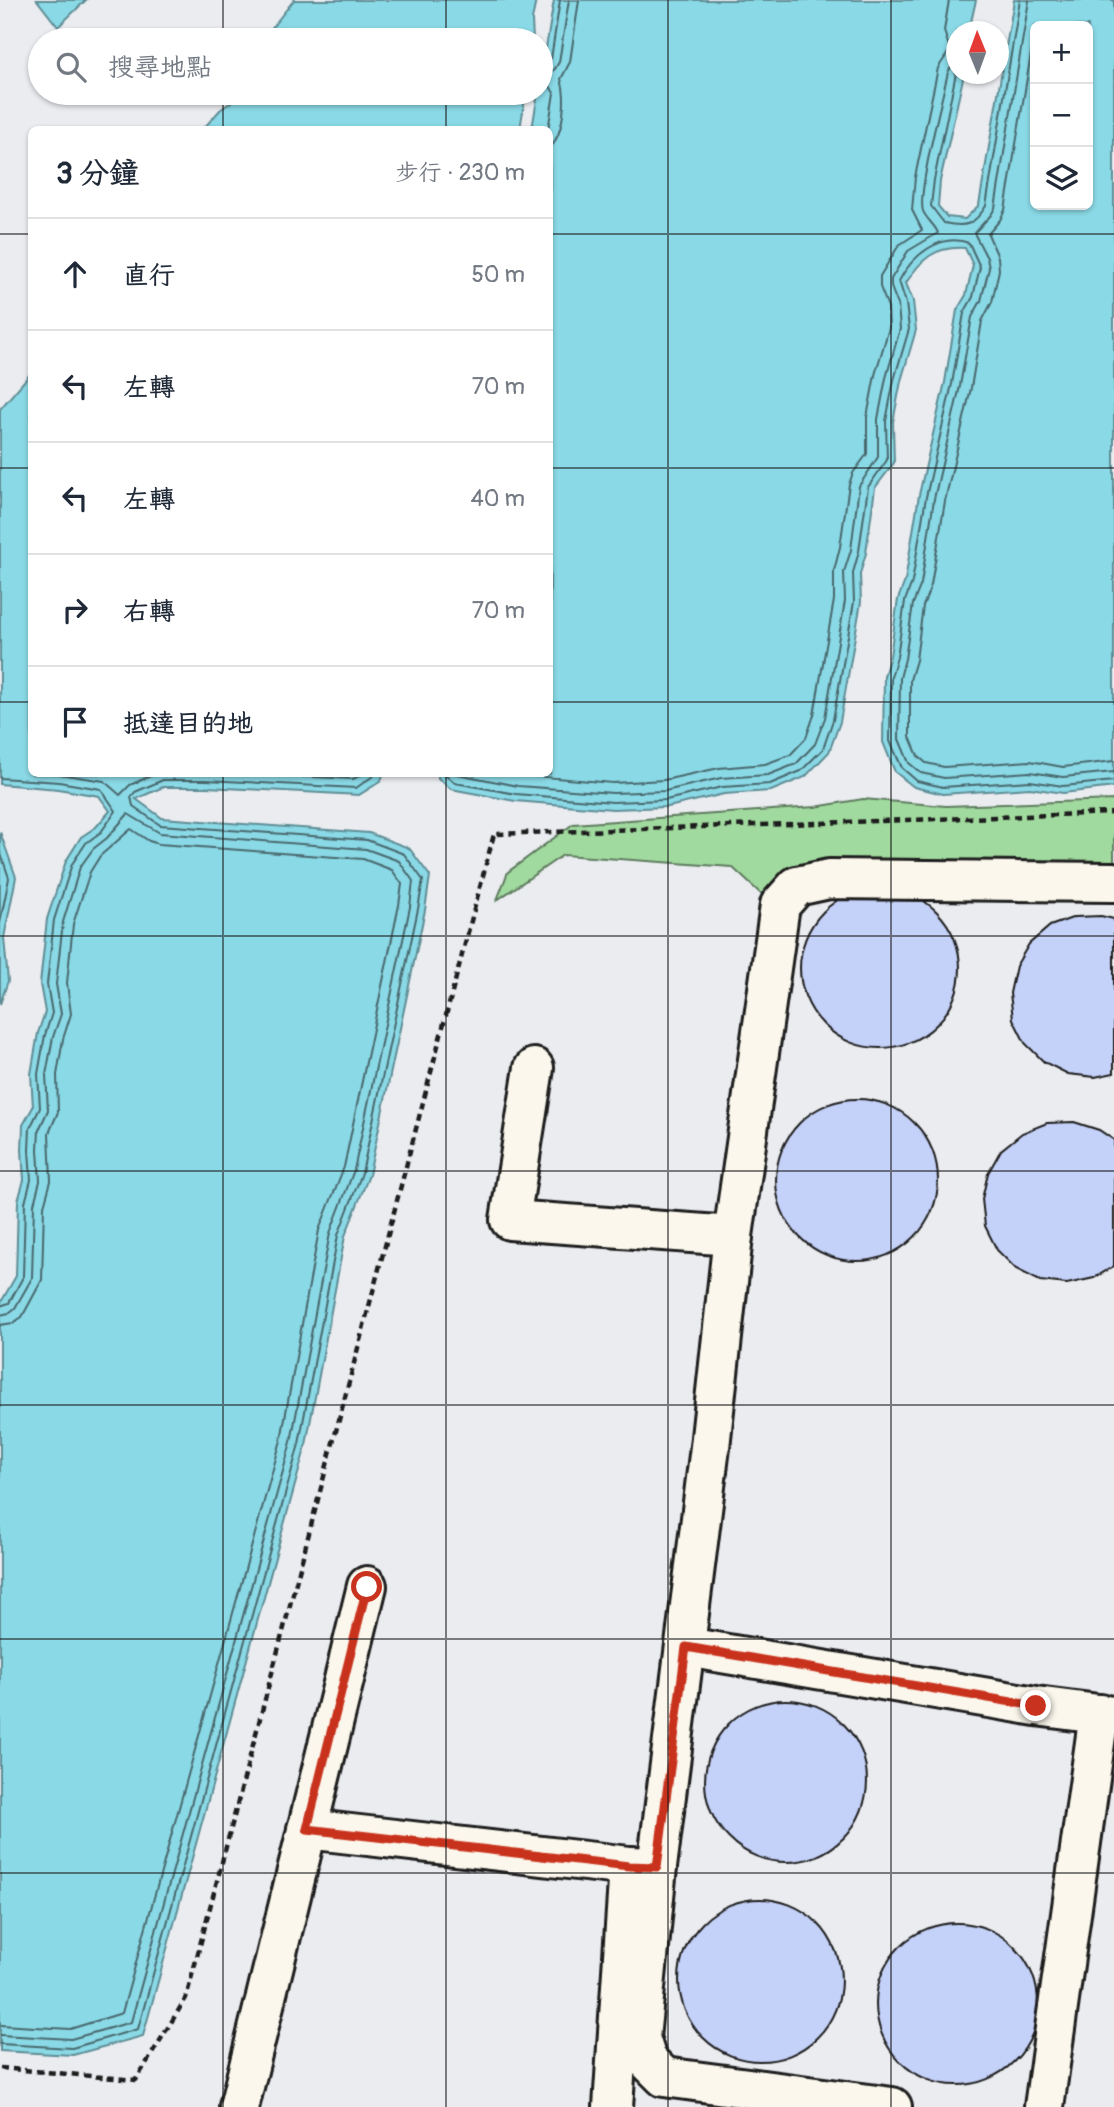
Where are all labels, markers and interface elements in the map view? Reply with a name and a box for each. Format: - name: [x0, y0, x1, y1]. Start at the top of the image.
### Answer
- north arrow: [946, 21, 1009, 84]
- map controls: [1030, 21, 1093, 210]
- button: +: [1030, 21, 1093, 84]
- search box: [28, 28, 553, 105]
- icon: search: [52, 48, 90, 86]
- text: 搜尋地點: [108, 52, 212, 84]
- button: −: [1030, 84, 1093, 147]
- button: layers: [1030, 147, 1093, 210]
- text: 3 分鐘: [56, 155, 139, 192]
- text: 步行 · 230 m: [395, 158, 525, 187]
- icon: ahead: [56, 255, 94, 293]
- text: 直行: [123, 260, 175, 292]
- text: 50 m: [471, 260, 525, 289]
- icon: left: [56, 367, 94, 405]
- text: 左轉: [123, 372, 175, 404]
- text: 70 m: [472, 372, 525, 401]
- icon: left: [56, 479, 94, 517]
- text: 左轉: [123, 484, 175, 516]
- text: 40 m: [471, 484, 525, 513]
- icon: right: [56, 591, 94, 629]
- text: 右轉: [123, 596, 175, 628]
- text: 70 m: [472, 596, 525, 625]
- icon: arrive: [56, 703, 94, 741]
- text: 抵達目的地: [123, 708, 253, 740]
- route start: [351, 1571, 382, 1602]
- route end: [1020, 1690, 1051, 1721]

